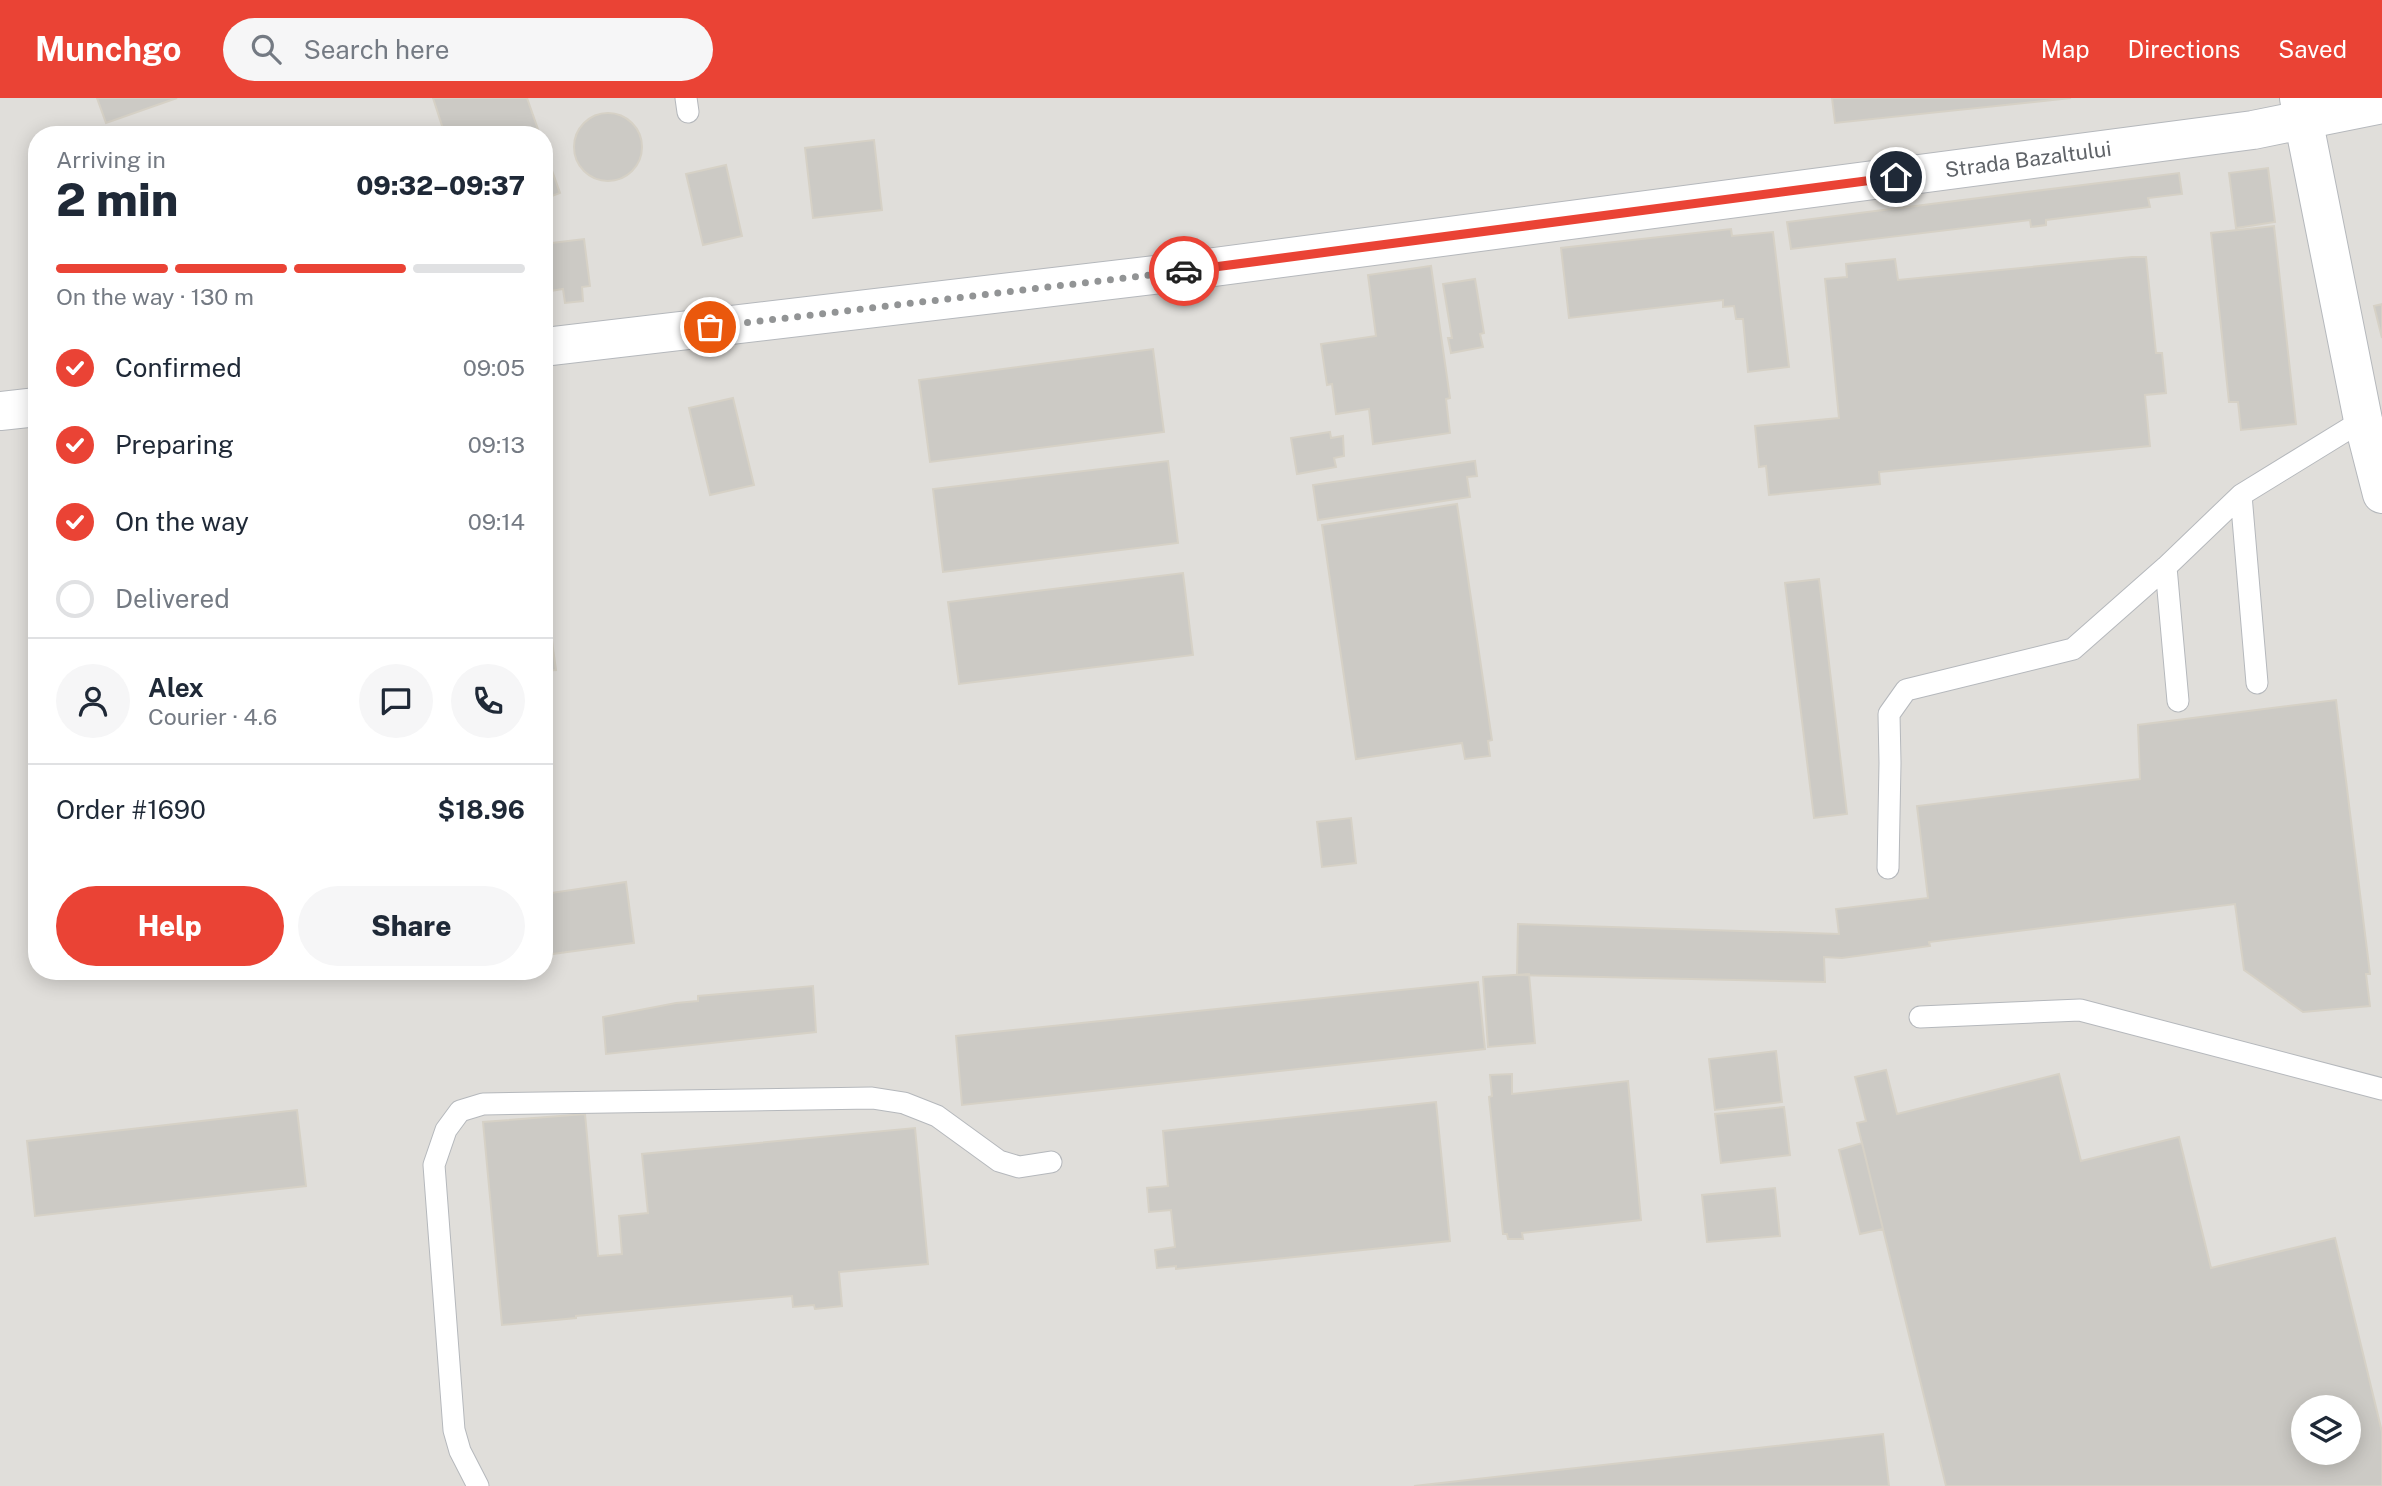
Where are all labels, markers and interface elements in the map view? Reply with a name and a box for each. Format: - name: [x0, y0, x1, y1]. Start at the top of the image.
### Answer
- search box: [223, 18, 713, 81]
- text: Munchgo: [35, 30, 181, 68]
- icon: search: [247, 30, 285, 68]
- text: Search here: [303, 34, 449, 65]
- text: Map: [2041, 35, 2090, 63]
- text: Directions: [2128, 35, 2240, 63]
- text: Saved: [2278, 35, 2347, 63]
- street label: Strada Bazaltului: [1943, 136, 2113, 183]
- text: Arriving in: [56, 146, 166, 173]
- pin: [1866, 147, 1926, 207]
- icon: home: [1877, 158, 1915, 196]
- text: 09:32–09:37: [356, 170, 525, 201]
- text: 2 min: [56, 172, 178, 226]
- courier: [1149, 236, 1219, 306]
- icon: car: [1165, 252, 1203, 290]
- text: On the way · 130 m: [56, 283, 254, 310]
- pin: [680, 297, 740, 357]
- icon: bag: [691, 308, 729, 346]
- icon: check: [56, 349, 94, 387]
- text: Confirmed: [115, 352, 242, 383]
- text: 09:05: [463, 354, 525, 381]
- icon: check: [56, 426, 94, 464]
- text: Preparing: [115, 429, 234, 460]
- text: 09:13: [468, 431, 525, 458]
- icon: check: [56, 503, 94, 541]
- text: On the way: [115, 506, 249, 537]
- text: 09:14: [468, 508, 525, 535]
- text: Delivered: [115, 583, 230, 614]
- button: person: [56, 664, 130, 738]
- button: chat: [359, 664, 433, 738]
- button: phone: [451, 664, 525, 738]
- text: Alex: [148, 672, 204, 703]
- text: Courier · 4.6: [148, 703, 277, 730]
- text: Order #1690: [56, 794, 206, 825]
- text: $18.96: [438, 794, 525, 825]
- button: Help: [56, 886, 284, 966]
- button: Share: [298, 886, 525, 966]
- map controls: [2291, 1395, 2361, 1465]
- button: layers: [2291, 1395, 2361, 1465]

